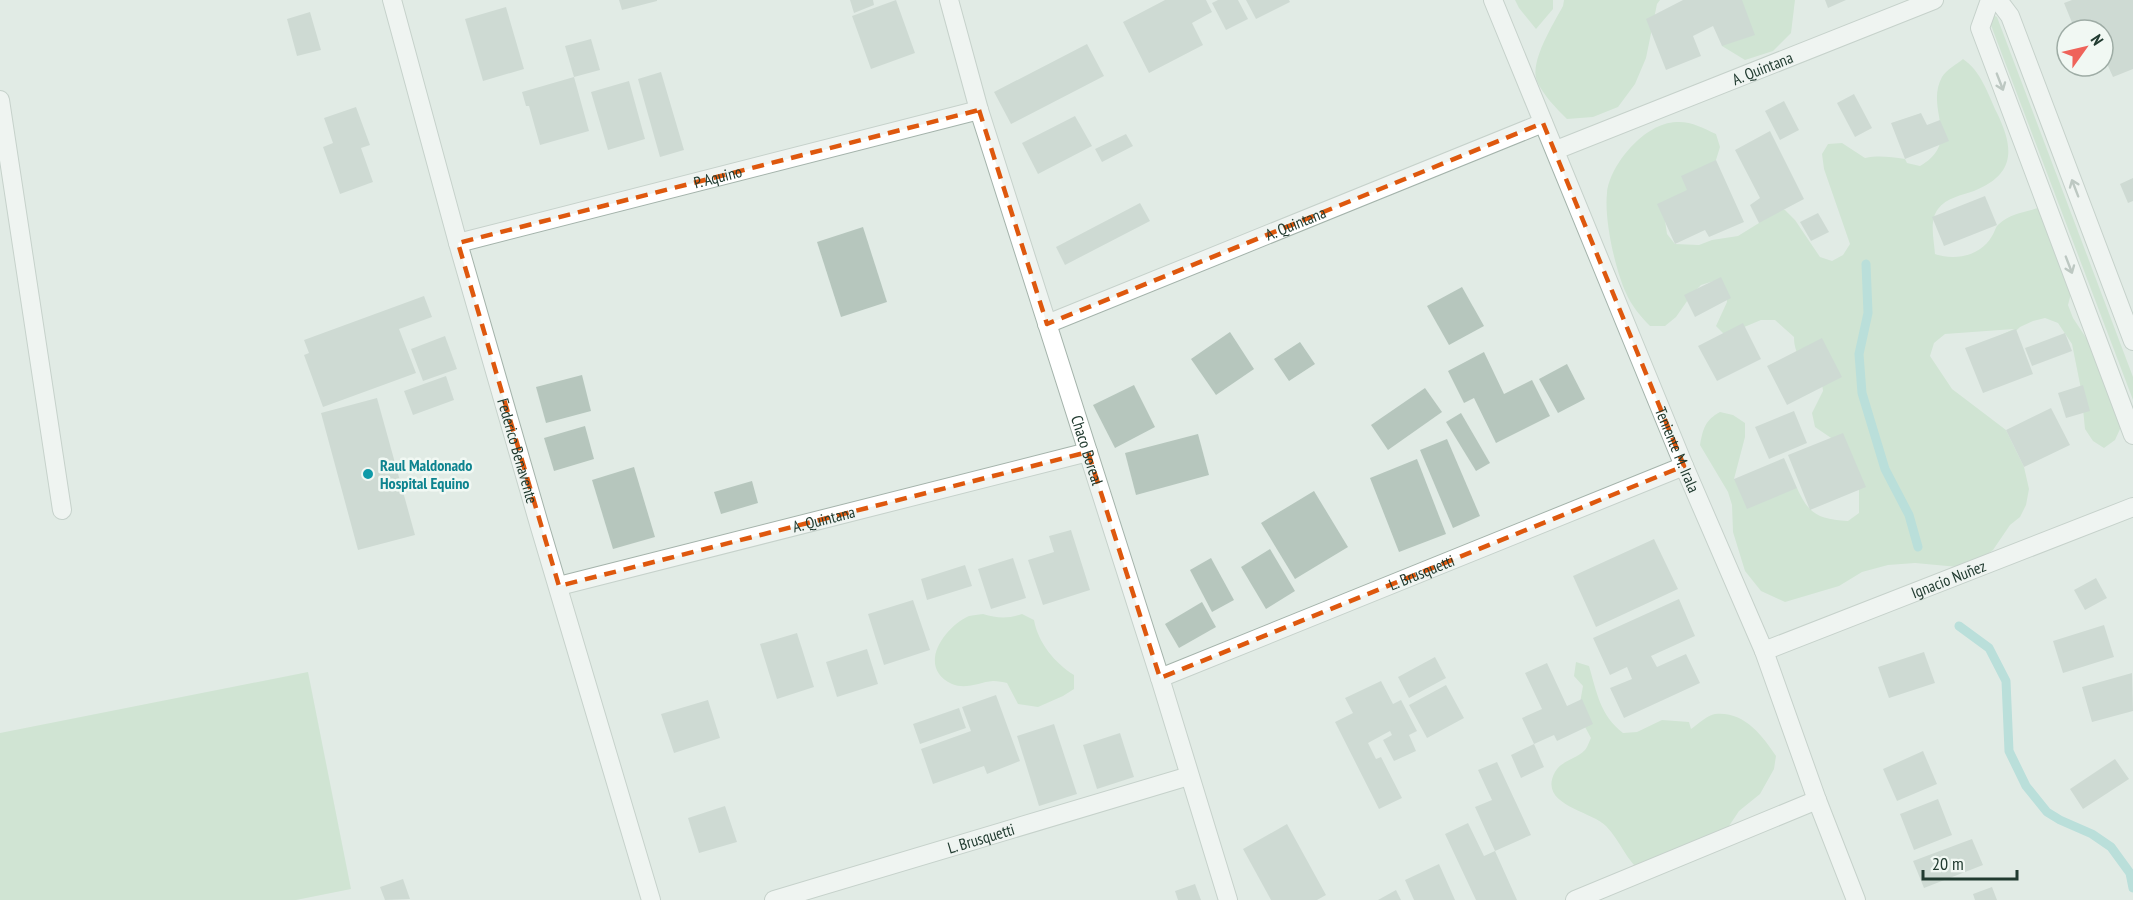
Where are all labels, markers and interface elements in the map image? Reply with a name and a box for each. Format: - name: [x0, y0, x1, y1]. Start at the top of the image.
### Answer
- north arrow: [2055, 18, 2115, 78]
- text: N: [2087, 30, 2108, 49]
- street label: A. Quintana: [1729, 47, 1796, 89]
- one-way arrow: [1996, 72, 2007, 91]
- street label: P. Aquino: [691, 161, 744, 192]
- one-way arrow: [2069, 179, 2080, 197]
- street label: A. Quintana: [1262, 202, 1329, 245]
- one-way arrow: [2064, 255, 2075, 274]
- street label: Federico Benavente: [493, 396, 543, 506]
- street label: Teniente M. Irala: [1651, 404, 1704, 495]
- street label: Chaco Boreal: [1067, 413, 1108, 488]
- place label: Raul Maldonado Hospital Equino: [380, 455, 472, 493]
- marker: Raul Maldonado Hospital Equino: [361, 467, 375, 481]
- street label: A. Quintana: [790, 501, 857, 536]
- street label: L. Brusquetti: [1386, 550, 1457, 594]
- street label: Ignacio Nuñez: [1908, 555, 1989, 603]
- street label: L. Brusquetti: [945, 819, 1017, 858]
- scale bar: [1923, 843, 2018, 881]
- text: 20 m: [1932, 852, 1964, 875]

